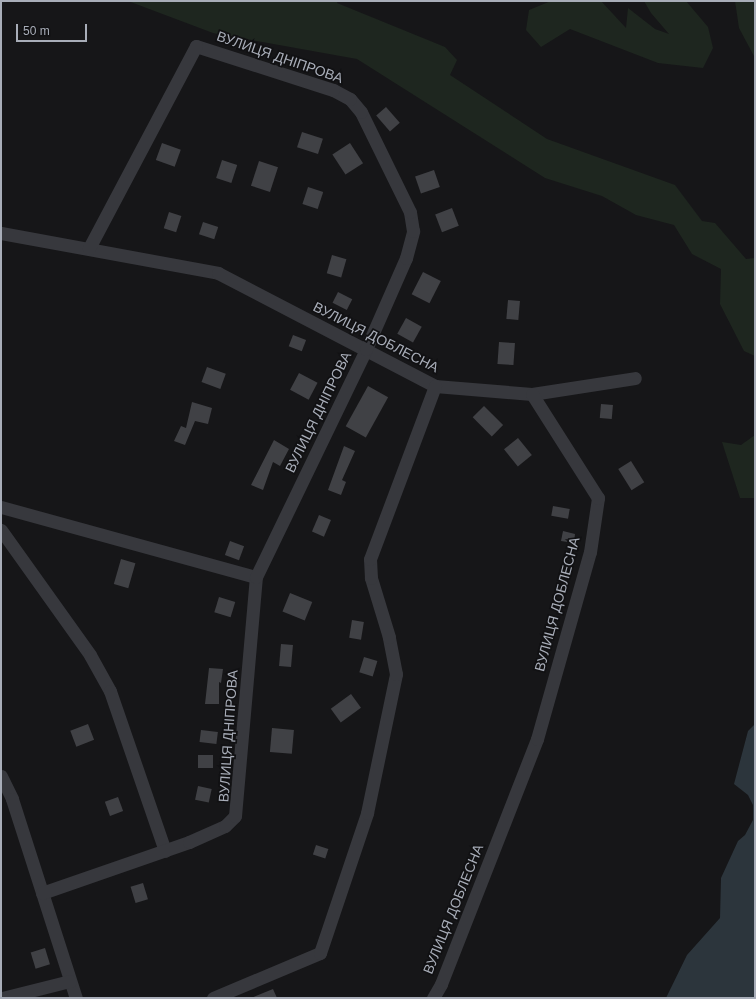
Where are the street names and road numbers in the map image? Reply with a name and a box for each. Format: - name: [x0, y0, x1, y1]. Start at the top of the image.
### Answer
- street label: ВУЛИЦЯ ДНІПРОВА: [215, 27, 345, 87]
- street label: ВУЛИЦЯ ДОБЛЕСНА: [310, 298, 442, 376]
- street label: ВУЛИЦЯ ДНІПРОВА: [281, 349, 355, 475]
- street label: ВУЛИЦЯ ДОБЛЕСНА: [531, 535, 583, 673]
- street label: ВУЛИЦЯ ДНІПРОВА: [215, 669, 241, 803]
- street label: ВУЛИЦЯ ДОБЛЕСНА: [419, 842, 487, 976]

